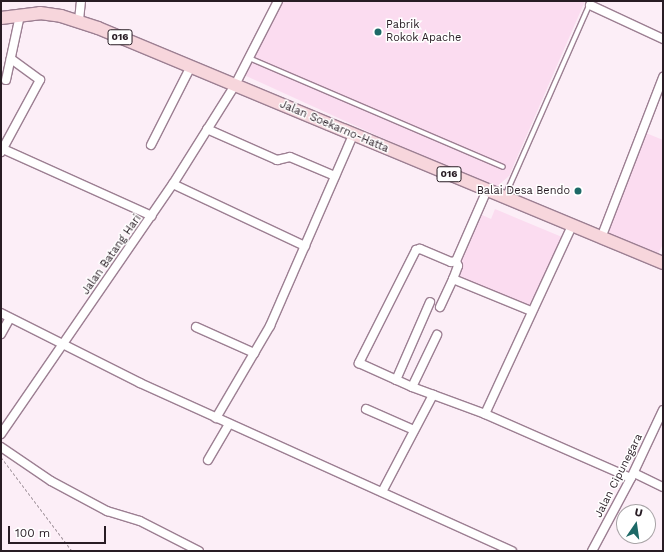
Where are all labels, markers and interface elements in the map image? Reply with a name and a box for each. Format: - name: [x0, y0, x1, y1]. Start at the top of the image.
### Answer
- place label: Pabrik Rokok Apache: [386, 19, 462, 45]
- marker: Pabrik Rokok Apache: [373, 27, 383, 37]
- road number: 016: [107, 29, 133, 45]
- street label: Jalan Soekarno-Hatta: [278, 98, 390, 156]
- road number: 016: [436, 166, 462, 182]
- place label: Balai Desa Bendo: [476, 184, 570, 198]
- marker: Balai Desa Bendo: [573, 186, 583, 196]
- street label: Jalan Batang Hari: [79, 213, 145, 297]
- street label: Jalan Cipunegara: [592, 432, 646, 520]
- north arrow: [616, 504, 656, 544]
- text: U: [633, 506, 644, 520]
- scale bar: [10, 518, 108, 544]
- text: 100 m: [15, 526, 50, 540]

